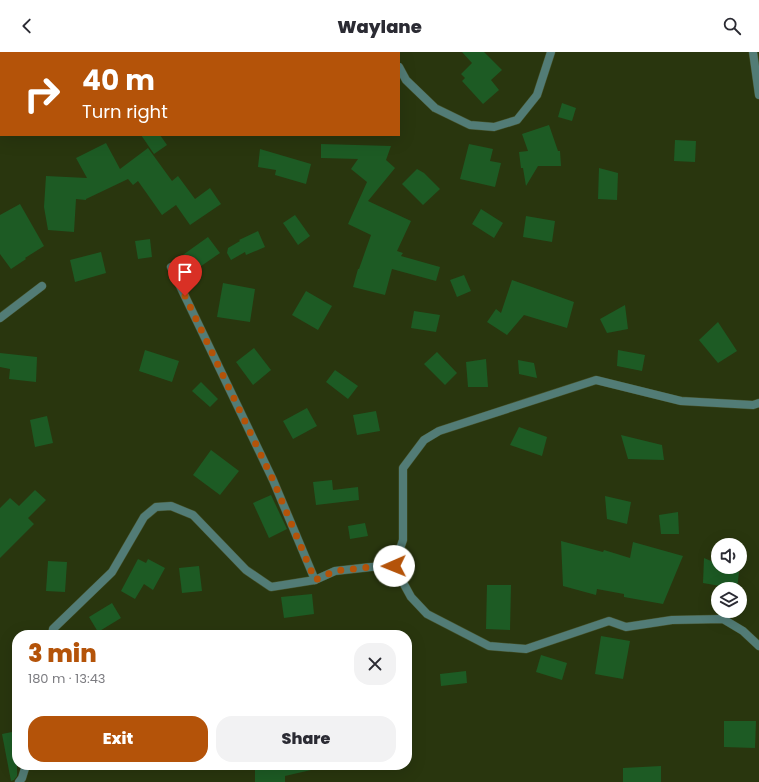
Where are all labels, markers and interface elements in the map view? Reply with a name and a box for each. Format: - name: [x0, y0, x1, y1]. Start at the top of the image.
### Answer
- text: Waylane: [337, 14, 422, 39]
- icon: back: [16, 15, 38, 37]
- icon: search: [721, 15, 743, 37]
- text: 40 m: [82, 61, 155, 100]
- icon: right: [16, 68, 68, 120]
- text: Turn right: [82, 99, 168, 124]
- pin: [168, 255, 202, 296]
- icon: arrive: [174, 261, 196, 283]
- map controls: [711, 538, 747, 618]
- button: sound: [711, 538, 747, 574]
- position arrow: [373, 545, 415, 587]
- button: layers: [711, 582, 747, 618]
- text: 3 min: [28, 637, 97, 670]
- button: close: [354, 643, 396, 685]
- text: 180 m · 13:43: [28, 669, 106, 688]
- button: Exit: [28, 716, 208, 762]
- button: Share: [216, 716, 396, 762]

